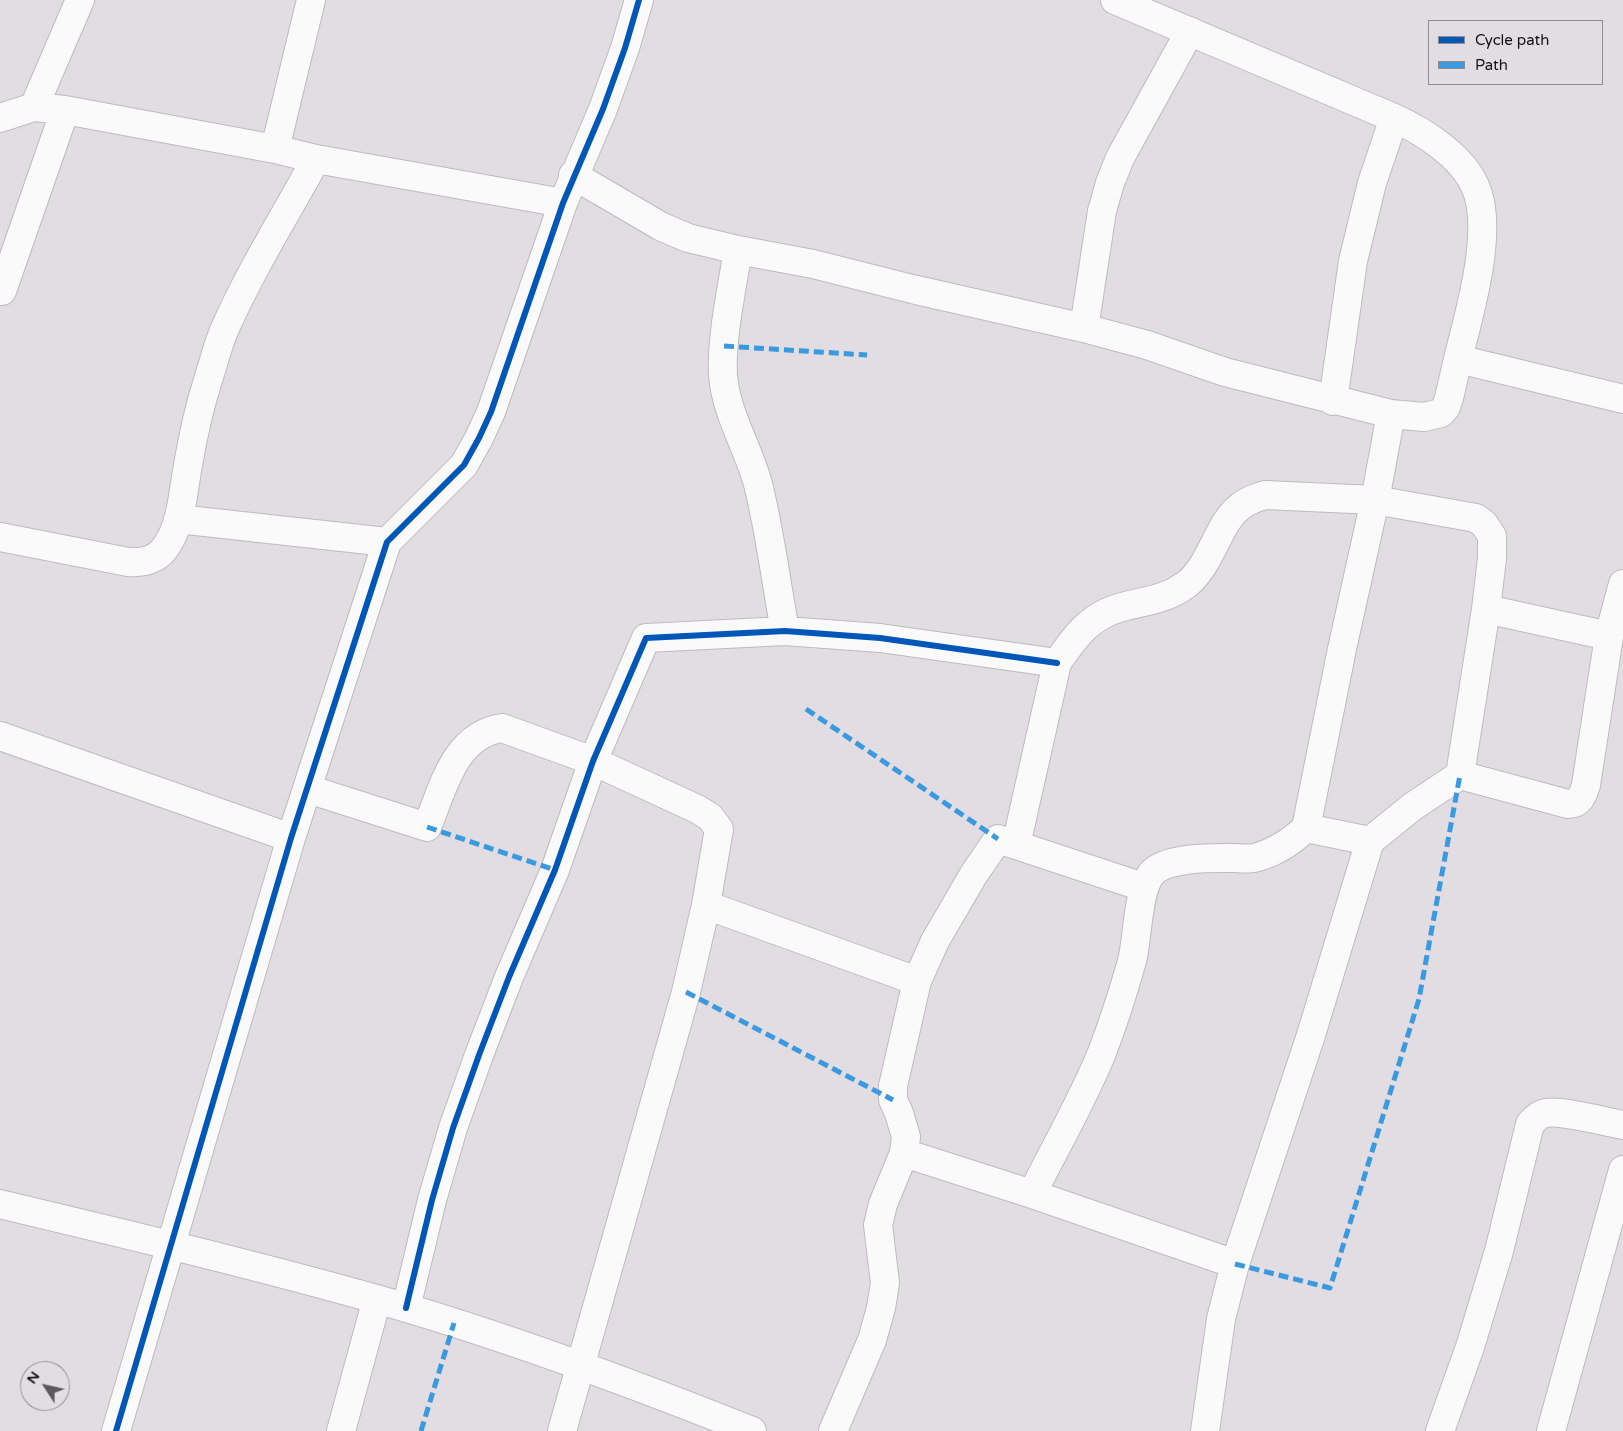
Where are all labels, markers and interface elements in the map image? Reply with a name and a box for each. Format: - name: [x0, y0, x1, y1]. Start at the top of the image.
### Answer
- legend: [1428, 20, 1603, 85]
- text: Cycle path: [1475, 31, 1549, 49]
- text: Path: [1475, 56, 1508, 74]
- north arrow: [20, 1361, 70, 1411]
- text: N: [23, 1368, 43, 1387]

